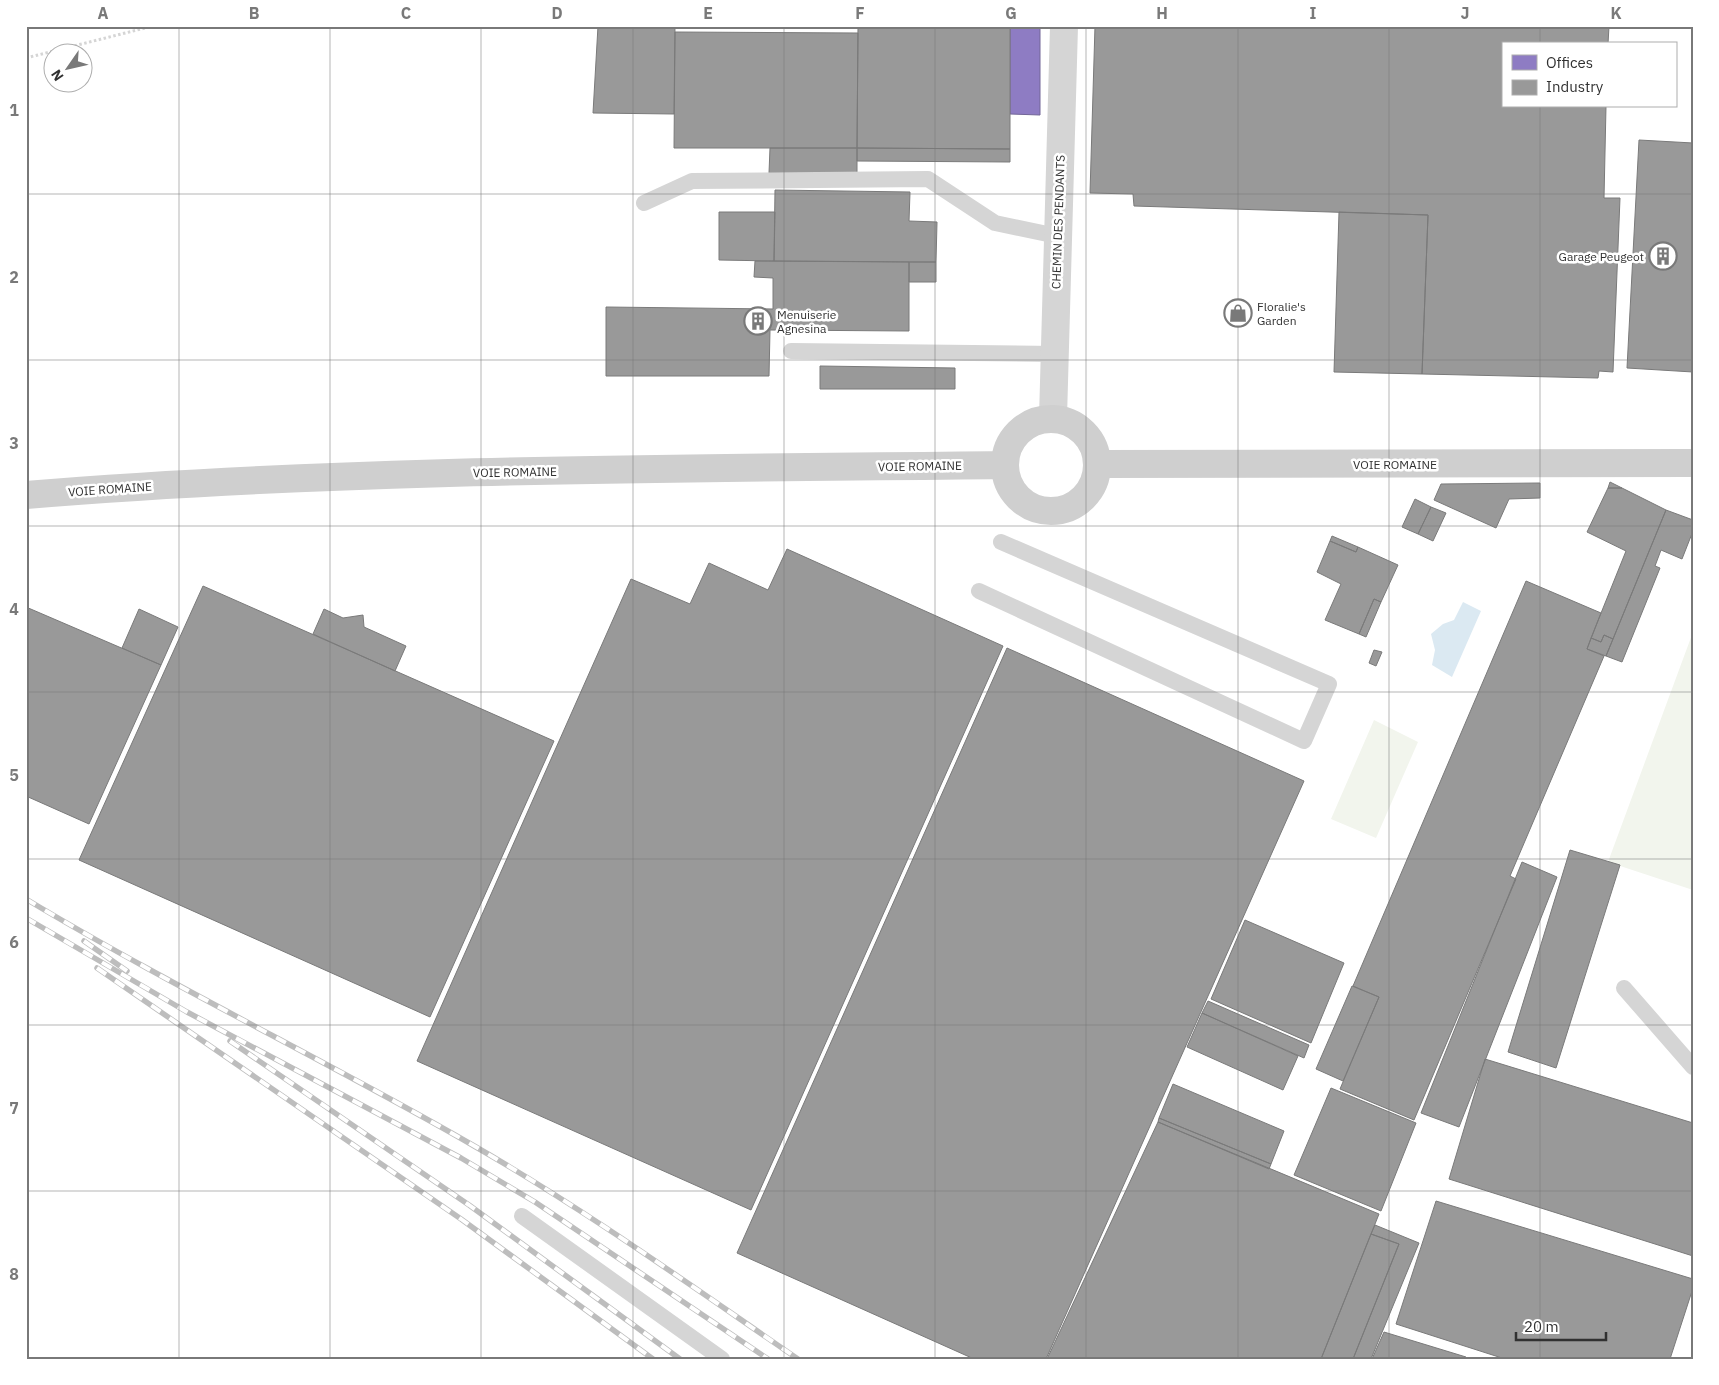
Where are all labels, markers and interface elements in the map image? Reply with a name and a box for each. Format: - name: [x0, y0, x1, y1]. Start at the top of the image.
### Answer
- text: A: [98, 3, 109, 23]
- text: B: [249, 3, 260, 23]
- text: C: [401, 3, 411, 23]
- text: D: [551, 3, 563, 23]
- text: E: [703, 3, 713, 23]
- text: F: [855, 3, 865, 23]
- text: G: [1005, 3, 1017, 23]
- text: H: [1156, 3, 1168, 23]
- text: I: [1310, 3, 1317, 23]
- text: J: [1461, 3, 1469, 23]
- text: K: [1610, 3, 1622, 23]
- north arrow: [42, 42, 92, 92]
- legend: [1502, 42, 1676, 108]
- text: Offices: [1546, 53, 1593, 72]
- text: N: [47, 66, 68, 85]
- text: Industry: [1546, 77, 1604, 96]
- text: 1: [9, 100, 19, 120]
- street label: CHEMIN DES PENDANTS: [1048, 155, 1068, 289]
- building icon: Garage Peugeot: [1648, 241, 1678, 271]
- place label: Garage Peugeot: [1559, 249, 1644, 264]
- text: 2: [9, 267, 19, 287]
- shop icon: Floralie's Garden: [1223, 298, 1253, 328]
- place label: Floralie's Garden: [1257, 299, 1306, 328]
- building icon: Menuiserie Agnesina: [743, 306, 773, 336]
- place label: Menuiserie Agnesina: [777, 307, 837, 336]
- text: 3: [9, 433, 19, 453]
- street label: VOIE ROMAINE: [1353, 457, 1437, 472]
- street label: VOIE ROMAINE: [878, 458, 962, 474]
- street label: VOIE ROMAINE: [473, 464, 557, 480]
- street label: VOIE ROMAINE: [68, 479, 152, 499]
- text: 4: [9, 599, 19, 619]
- text: 5: [9, 765, 19, 785]
- text: 6: [9, 932, 19, 952]
- text: 7: [9, 1098, 19, 1118]
- text: 8: [9, 1264, 19, 1284]
- scale bar: [1516, 1310, 1606, 1342]
- text: 20 m: [1524, 1317, 1559, 1336]

